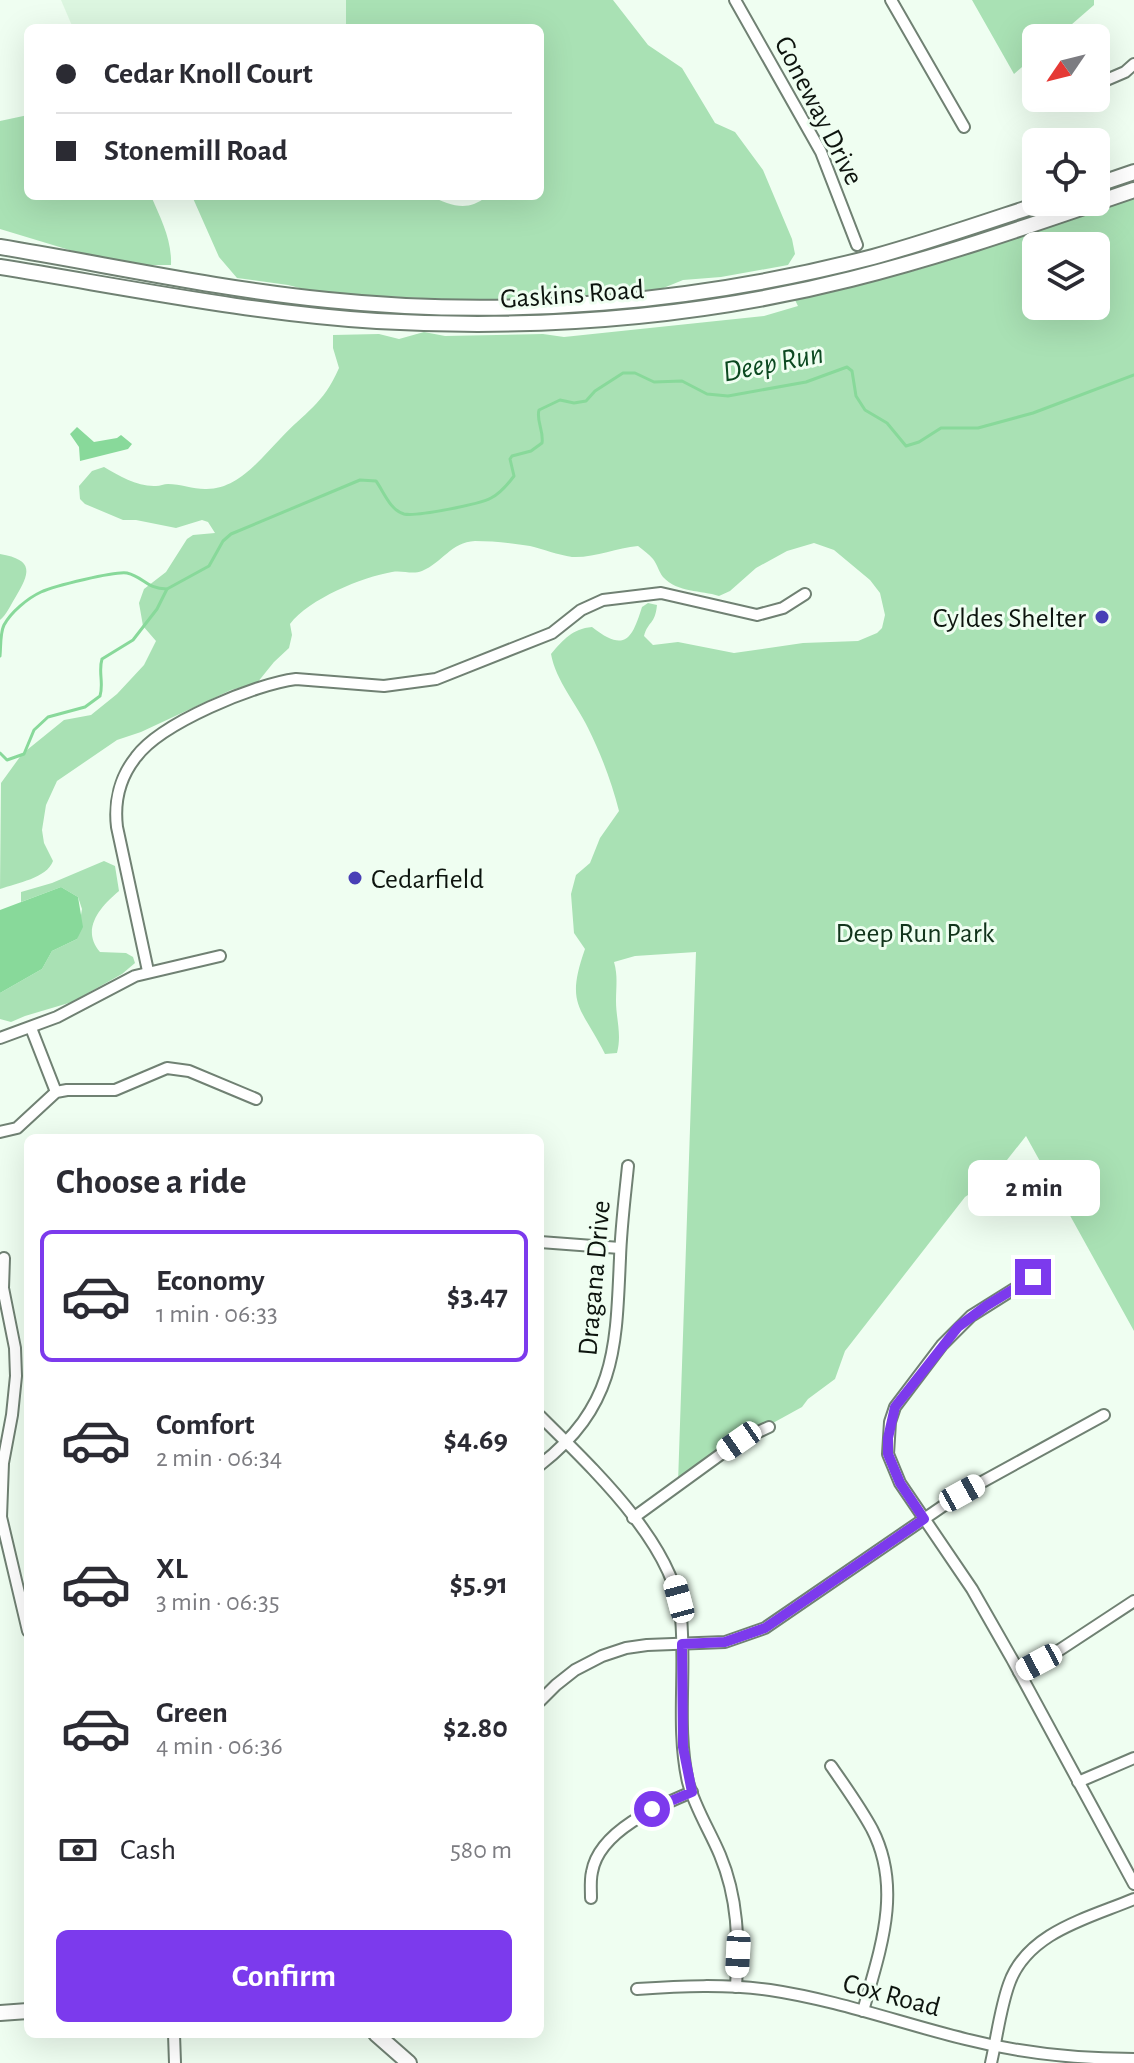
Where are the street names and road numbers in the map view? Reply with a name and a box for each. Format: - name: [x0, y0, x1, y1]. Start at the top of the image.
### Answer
- street label: Goneway Drive: [769, 32, 868, 190]
- street label: Gaskins Road: [499, 276, 645, 314]
- street label: Dragana Drive: [574, 1199, 616, 1357]
- street label: Cox Road: [840, 1969, 943, 2022]

